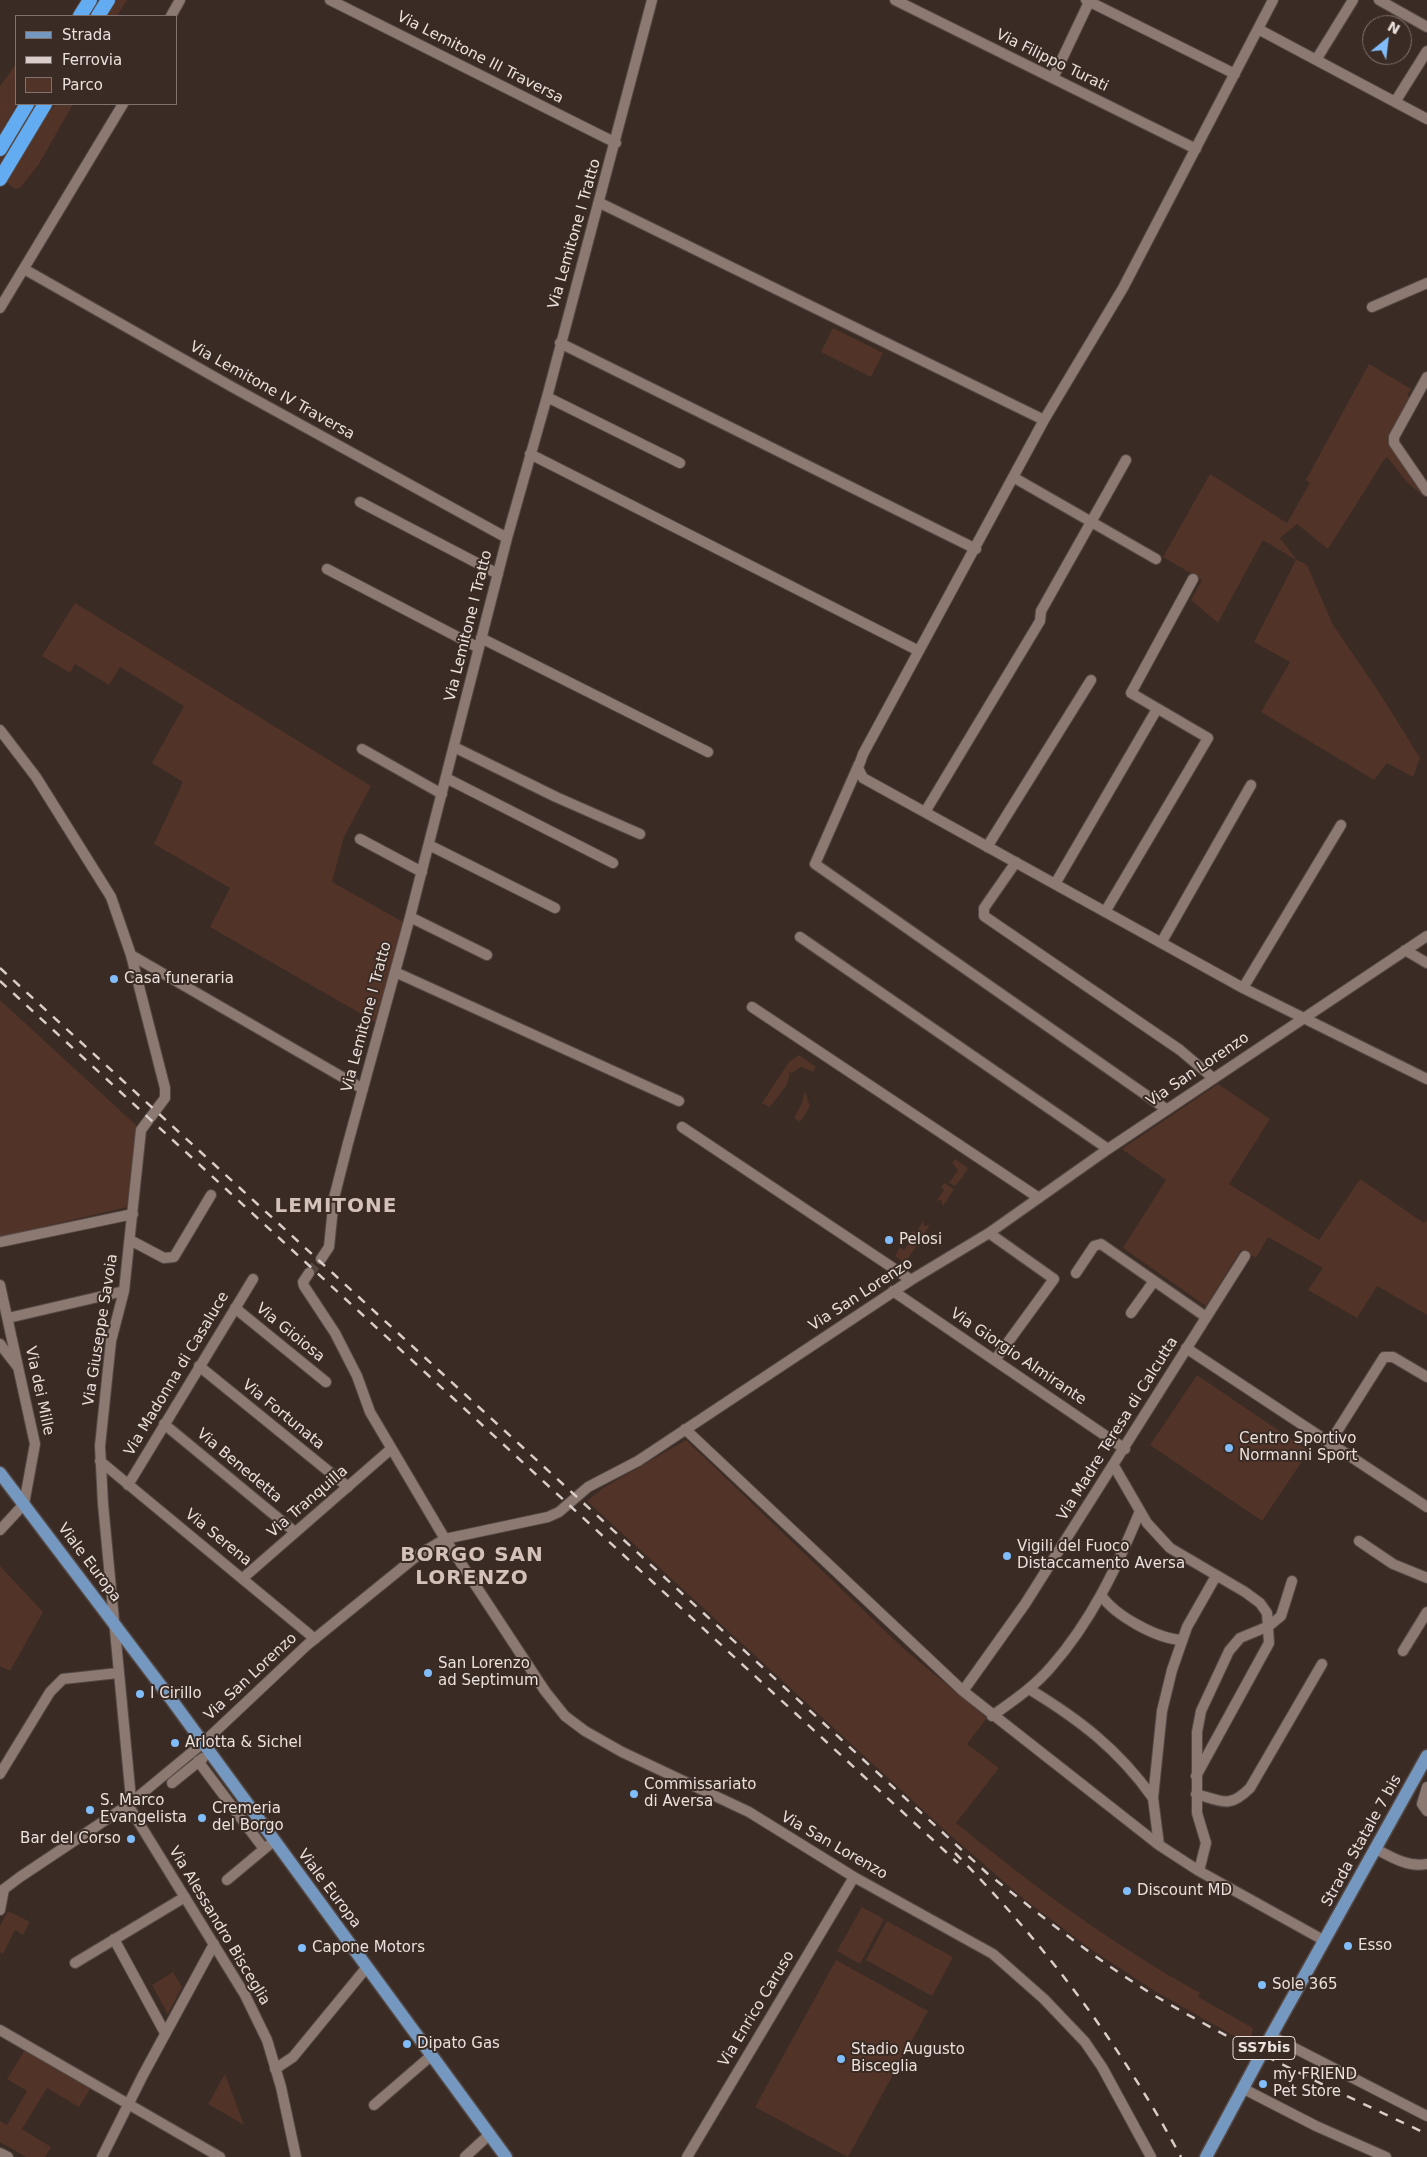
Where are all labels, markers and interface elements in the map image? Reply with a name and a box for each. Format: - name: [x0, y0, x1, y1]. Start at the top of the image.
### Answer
- street label: Via Lemitone III Traversa: [394, 8, 566, 108]
- legend: [15, 15, 178, 105]
- north arrow: [1362, 15, 1412, 65]
- text: N: [1385, 18, 1403, 38]
- text: Strada: [62, 26, 111, 44]
- street label: Via Filippo Turati: [993, 26, 1111, 96]
- text: Ferrovia: [62, 51, 122, 69]
- text: Parco: [62, 76, 103, 94]
- street label: Via Lemitone I Tratto: [545, 157, 605, 311]
- street label: Via Lemitone IV Traversa: [186, 338, 358, 444]
- street label: Via Lemitone I Tratto: [441, 549, 497, 703]
- street label: Via Lemitone I Tratto: [338, 940, 396, 1094]
- place label: Casa funeraria: [124, 970, 234, 988]
- marker: Casa funeraria: [108, 973, 120, 985]
- street label: Via San Lorenzo: [1143, 1029, 1253, 1111]
- district label: LEMITONE: [274, 1195, 398, 1219]
- place label: Pelosi: [899, 1231, 942, 1249]
- marker: Pelosi: [883, 1234, 895, 1246]
- street label: Via Giuseppe Savoia: [80, 1253, 122, 1407]
- street label: Via San Lorenzo: [806, 1255, 916, 1335]
- street label: Via Madonna di Casaluce: [121, 1289, 233, 1459]
- street label: Via Gioiosa: [252, 1300, 328, 1366]
- street label: Via Giorgio Almirante: [947, 1305, 1089, 1409]
- street label: Via Madre Teresa di Calcutta: [1054, 1334, 1182, 1524]
- street label: Via dei Mille: [21, 1345, 57, 1437]
- street label: Via Fortunata: [238, 1376, 328, 1454]
- street label: Via Benedetta: [193, 1425, 285, 1507]
- place label: Centro Sportivo Normanni Sport: [1239, 1430, 1357, 1465]
- marker: Centro Sportivo Normanni Sport: [1223, 1442, 1235, 1454]
- street label: Via Tranquilla: [264, 1462, 352, 1542]
- street label: Via Serena: [181, 1506, 255, 1570]
- street label: Viale Europa: [53, 1520, 125, 1606]
- place label: Vigili del Fuoco Distaccamento Aversa: [1017, 1538, 1185, 1573]
- district label: BORGO SAN LORENZO: [399, 1544, 545, 1591]
- marker: Vigili del Fuoco Distaccamento Aversa: [1001, 1550, 1013, 1562]
- street label: Via San Lorenzo: [201, 1630, 301, 1724]
- place label: San Lorenzo ad Septimum: [438, 1655, 539, 1690]
- marker: San Lorenzo ad Septimum: [422, 1667, 434, 1679]
- place label: I Cirillo: [150, 1685, 202, 1703]
- marker: I Cirillo: [134, 1688, 146, 1700]
- place label: Arlotta & Sichel: [185, 1734, 302, 1752]
- marker: Arlotta & Sichel: [169, 1737, 181, 1749]
- street label: Strada Statale 7 bis: [1318, 1772, 1406, 1910]
- place label: Commissariato di Aversa: [644, 1776, 756, 1811]
- marker: Commissariato di Aversa: [628, 1788, 640, 1800]
- place label: S. Marco Evangelista: [100, 1792, 187, 1827]
- place label: Cremeria del Borgo: [212, 1800, 284, 1835]
- marker: S. Marco Evangelista: [84, 1804, 96, 1816]
- street label: Via San Lorenzo: [778, 1808, 890, 1884]
- marker: Cremeria del Borgo: [196, 1812, 208, 1824]
- place label: Bar del Corso: [20, 1830, 121, 1848]
- marker: Bar del Corso: [125, 1833, 137, 1845]
- street label: Via Alessandro Bisceglia: [164, 1843, 274, 2009]
- street label: Viale Europa: [293, 1846, 365, 1932]
- place label: Discount MD: [1137, 1882, 1232, 1900]
- marker: Discount MD: [1121, 1885, 1133, 1897]
- place label: Esso: [1358, 1937, 1392, 1955]
- place label: Capone Motors: [312, 1939, 425, 1957]
- marker: Esso: [1342, 1940, 1354, 1952]
- marker: Capone Motors: [296, 1942, 308, 1954]
- street label: Via Enrico Caruso: [715, 1948, 799, 2070]
- place label: Sole 365: [1272, 1976, 1337, 1994]
- marker: Sole 365: [1256, 1979, 1268, 1991]
- place label: Dipato Gas: [417, 2035, 500, 2053]
- road number: SS7bis: [1233, 2036, 1295, 2060]
- marker: Dipato Gas: [401, 2038, 413, 2050]
- place label: Stadio Augusto Bisceglia: [851, 2041, 965, 2076]
- marker: Stadio Augusto Bisceglia: [835, 2053, 847, 2065]
- place label: my FRIEND Pet Store: [1273, 2066, 1357, 2101]
- marker: my FRIEND Pet Store: [1257, 2078, 1269, 2090]

